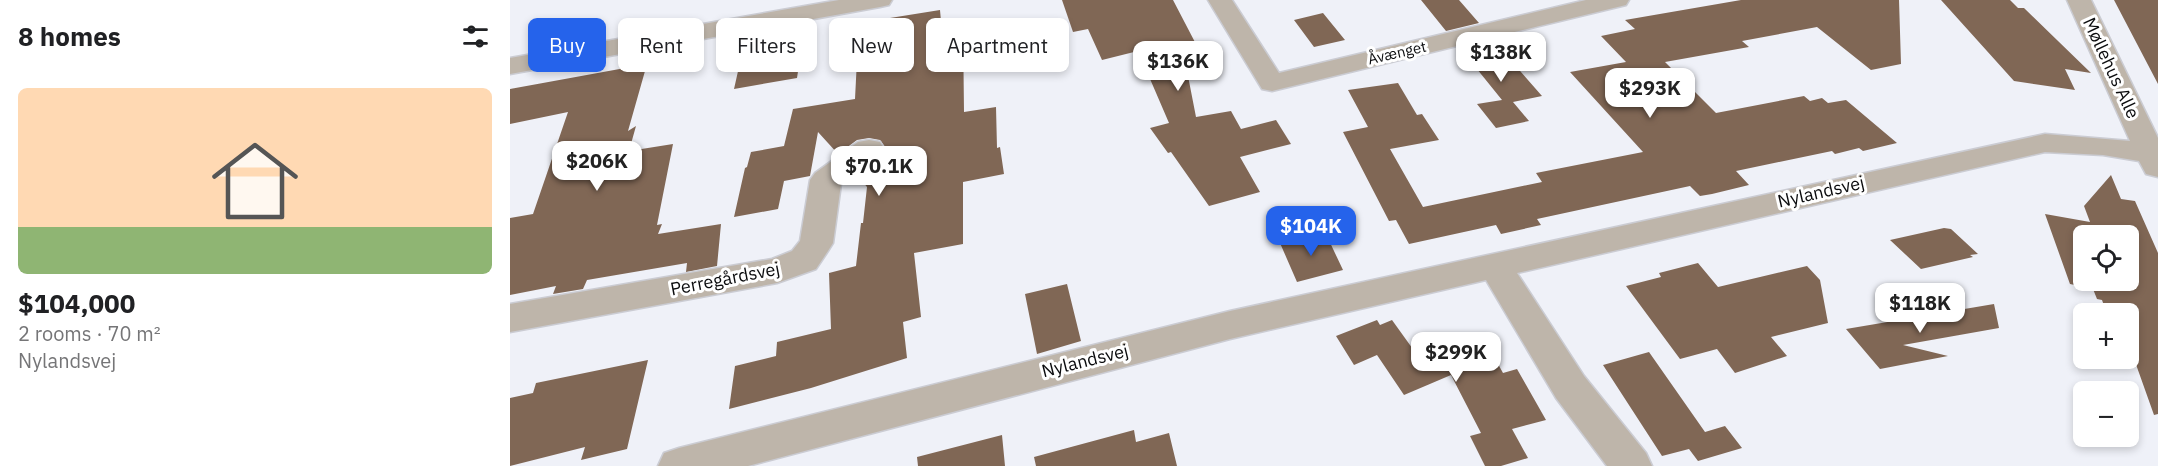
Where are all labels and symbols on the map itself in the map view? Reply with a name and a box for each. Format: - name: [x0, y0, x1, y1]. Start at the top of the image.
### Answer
- street label: Møllehus Alle: [2078, 14, 2145, 122]
- pin: $138K: [1459, 32, 1543, 83]
- street label: Åvænget: [1366, 37, 1428, 68]
- pin: $136K: [1136, 41, 1220, 92]
- pin: $293K: [1608, 68, 1692, 119]
- pin: $206K: [555, 141, 639, 192]
- pin: $70.1K: [830, 146, 928, 197]
- street label: Nylandsvej: [1775, 170, 1867, 213]
- pin: $104K: [1269, 206, 1353, 257]
- street label: Perregårdsvej: [668, 257, 782, 300]
- pin: $118K: [1878, 283, 1962, 334]
- pin: $299K: [1414, 332, 1498, 383]
- street label: Nylandsvej: [1039, 339, 1131, 382]

